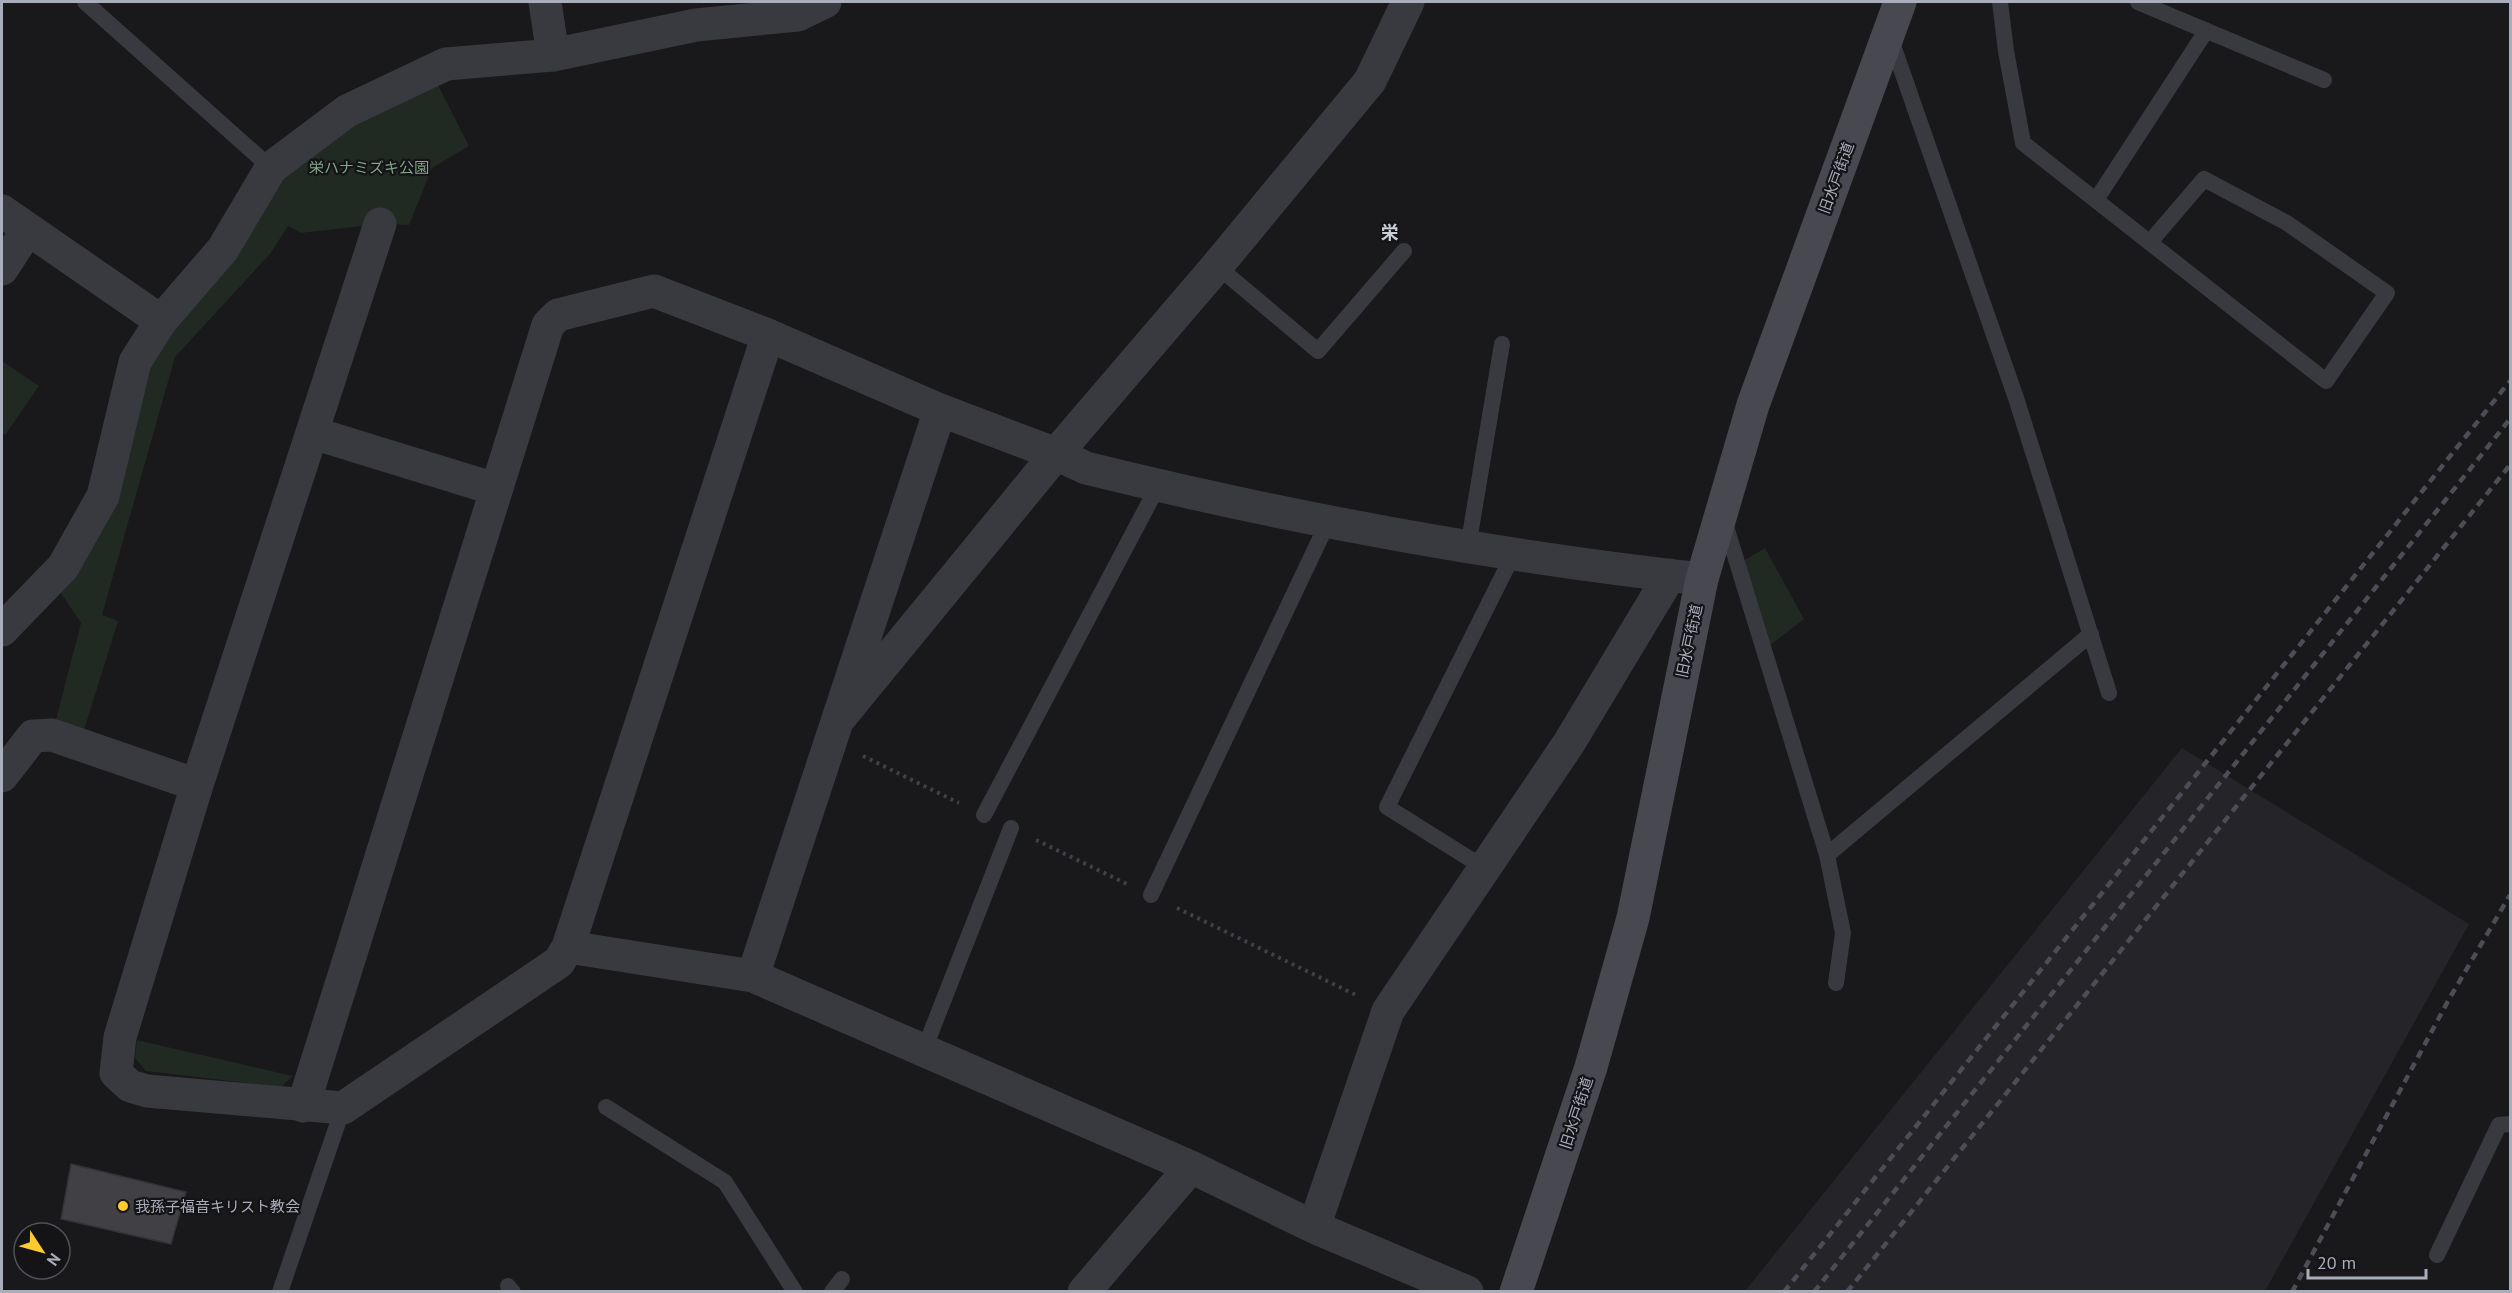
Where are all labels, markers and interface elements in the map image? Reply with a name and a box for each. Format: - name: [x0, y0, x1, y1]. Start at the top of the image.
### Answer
- street label: 旧水戸街道: [1814, 140, 1858, 216]
- park label: 栄ハナミズキ公園: [309, 158, 429, 177]
- district label: 栄: [1381, 221, 1399, 244]
- street label: 旧水戸街道: [1672, 602, 1706, 680]
- street label: 旧水戸街道: [1555, 1074, 1597, 1152]
- place label: 我孫子福音キリスト教会: [135, 1197, 300, 1216]
- marker: 我孫子福音キリスト教会: [116, 1199, 130, 1213]
- north arrow: [12, 1221, 72, 1281]
- scale bar: [2308, 1242, 2426, 1280]
- text: N: [43, 1250, 65, 1270]
- text: 20 m: [2317, 1251, 2356, 1274]

